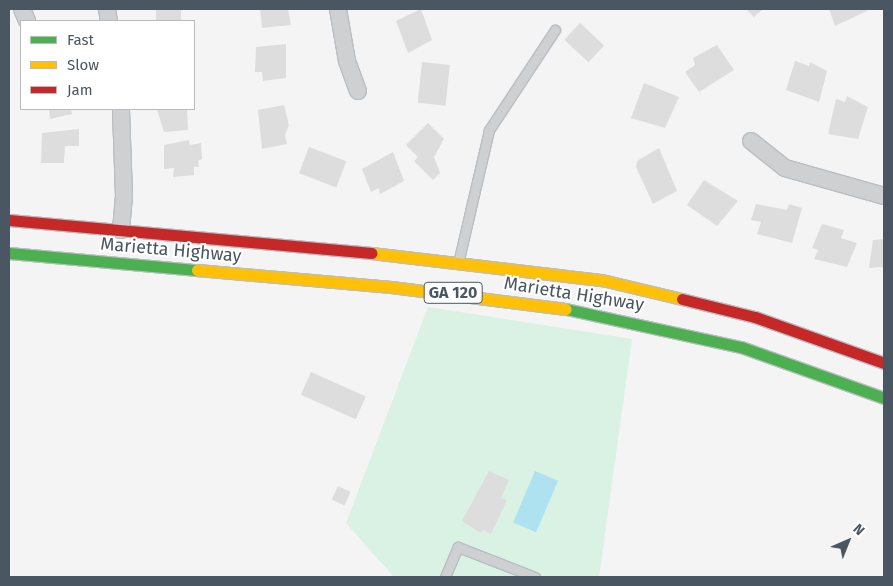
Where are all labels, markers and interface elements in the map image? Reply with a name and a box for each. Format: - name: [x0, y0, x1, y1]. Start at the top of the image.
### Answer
- legend: [20, 20, 195, 110]
- text: Fast: [67, 31, 94, 49]
- text: Slow: [67, 56, 99, 74]
- text: Jam: [67, 81, 93, 99]
- street label: Marietta Highway: [100, 233, 242, 267]
- street label: Marietta Highway: [503, 272, 645, 316]
- road number: GA 120: [423, 280, 483, 306]
- north arrow: [823, 516, 873, 566]
- text: N: [850, 521, 868, 539]

